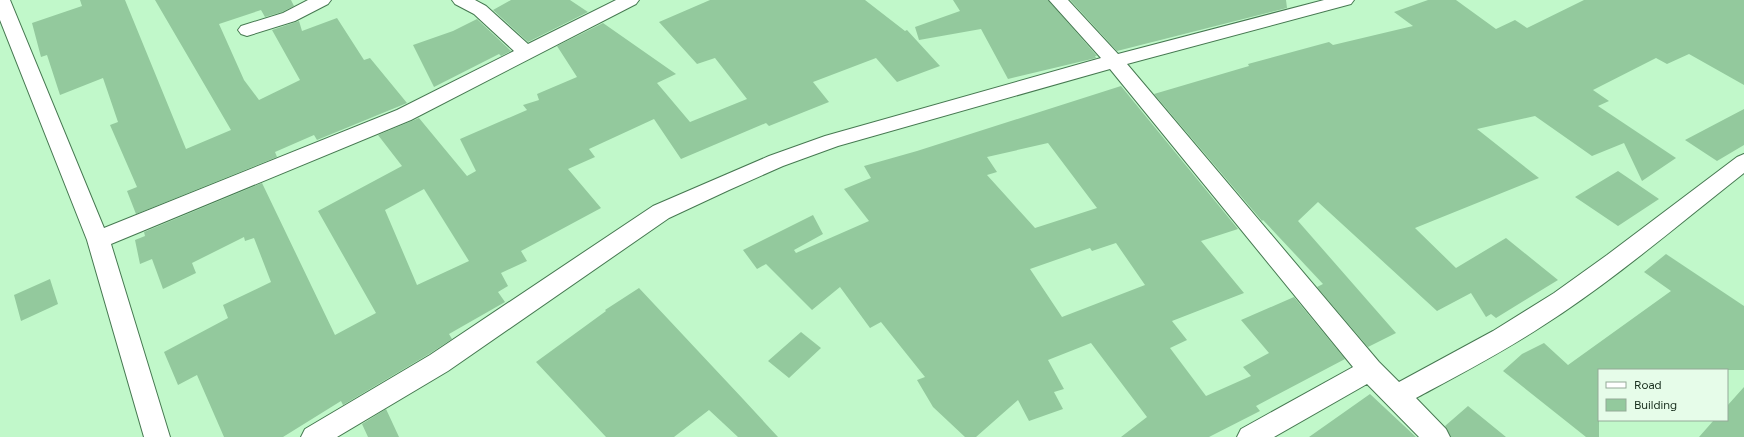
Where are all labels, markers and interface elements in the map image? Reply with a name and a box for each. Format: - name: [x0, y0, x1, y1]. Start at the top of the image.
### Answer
- legend: [1598, 369, 1728, 421]
- text: Road: [1634, 378, 1662, 392]
- text: Building: [1634, 398, 1677, 412]

